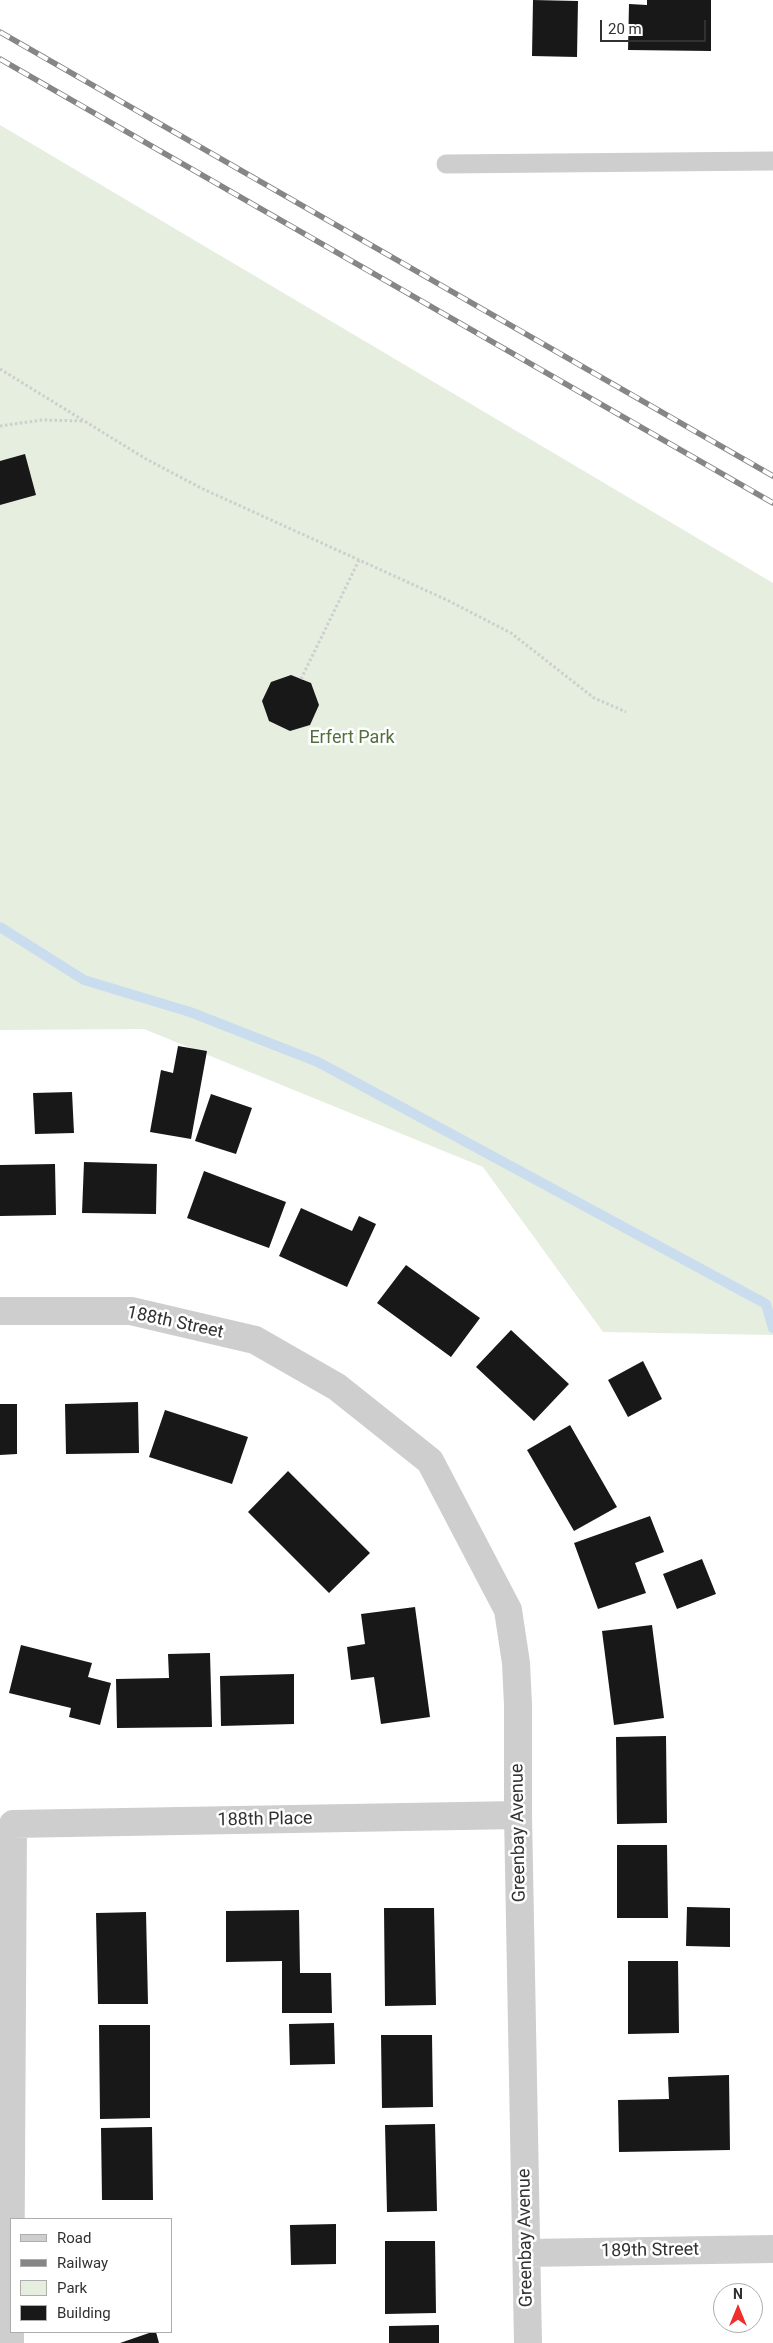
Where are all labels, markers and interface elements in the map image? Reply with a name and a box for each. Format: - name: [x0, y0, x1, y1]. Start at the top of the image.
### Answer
- scale bar: [603, 10, 709, 42]
- text: 20 m: [608, 20, 642, 38]
- park label: Erfert Park: [309, 727, 395, 749]
- street label: 188th Street: [125, 1302, 225, 1344]
- street label: Greenbay Avenue: [507, 1763, 531, 1903]
- street label: 188th Place: [217, 1808, 313, 1832]
- street label: Greenbay Avenue: [514, 2168, 538, 2308]
- legend: [10, 2218, 172, 2333]
- text: Road: [57, 2229, 91, 2247]
- street label: 189th Street: [601, 2239, 699, 2263]
- text: Railway: [57, 2254, 108, 2272]
- text: Park: [57, 2279, 87, 2297]
- north arrow: [713, 2283, 763, 2333]
- text: N: [733, 2286, 743, 2302]
- text: Building: [57, 2304, 111, 2322]

